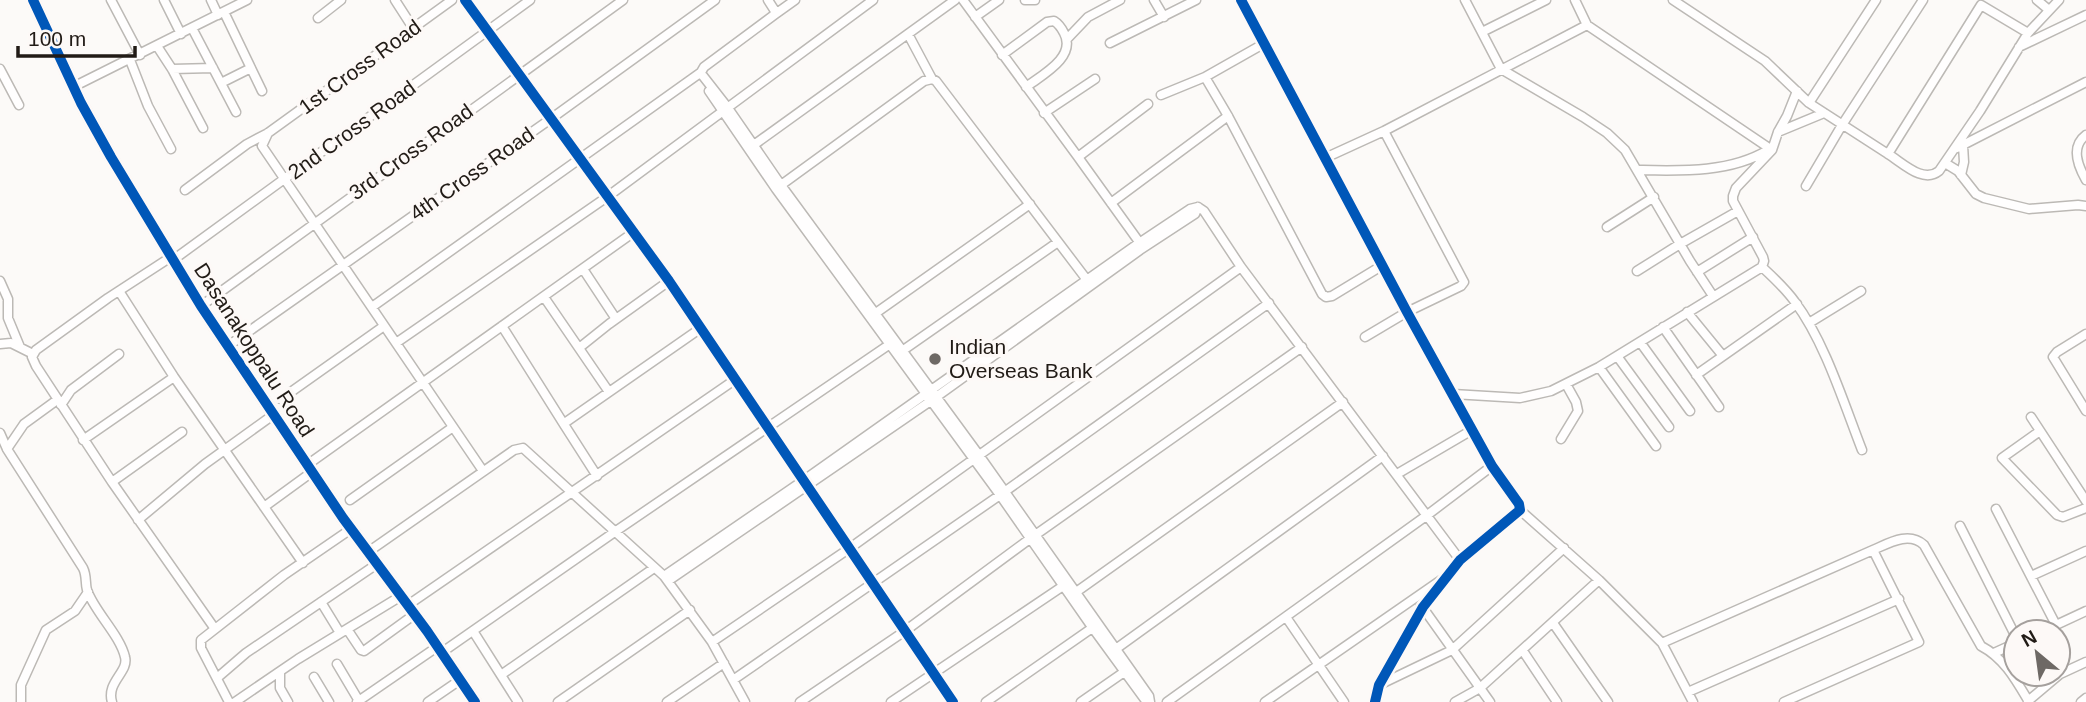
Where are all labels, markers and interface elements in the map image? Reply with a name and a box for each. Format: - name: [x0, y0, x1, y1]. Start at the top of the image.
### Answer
- scale bar: [18, 14, 135, 58]
- street label: 1st Cross Road: [294, 15, 425, 118]
- text: 100 m: [28, 27, 86, 50]
- street label: 2nd Cross Road: [284, 76, 420, 183]
- street label: 3rd Cross Road: [344, 99, 477, 204]
- street label: 4th Cross Road: [405, 122, 538, 225]
- street label: Dasanakoppalu Road: [190, 259, 319, 441]
- place label: Indian Overseas Bank: [949, 335, 1093, 382]
- marker: Indian Overseas Bank: [927, 351, 943, 367]
- north arrow: [2002, 618, 2072, 688]
- text: N: [2018, 626, 2040, 651]

